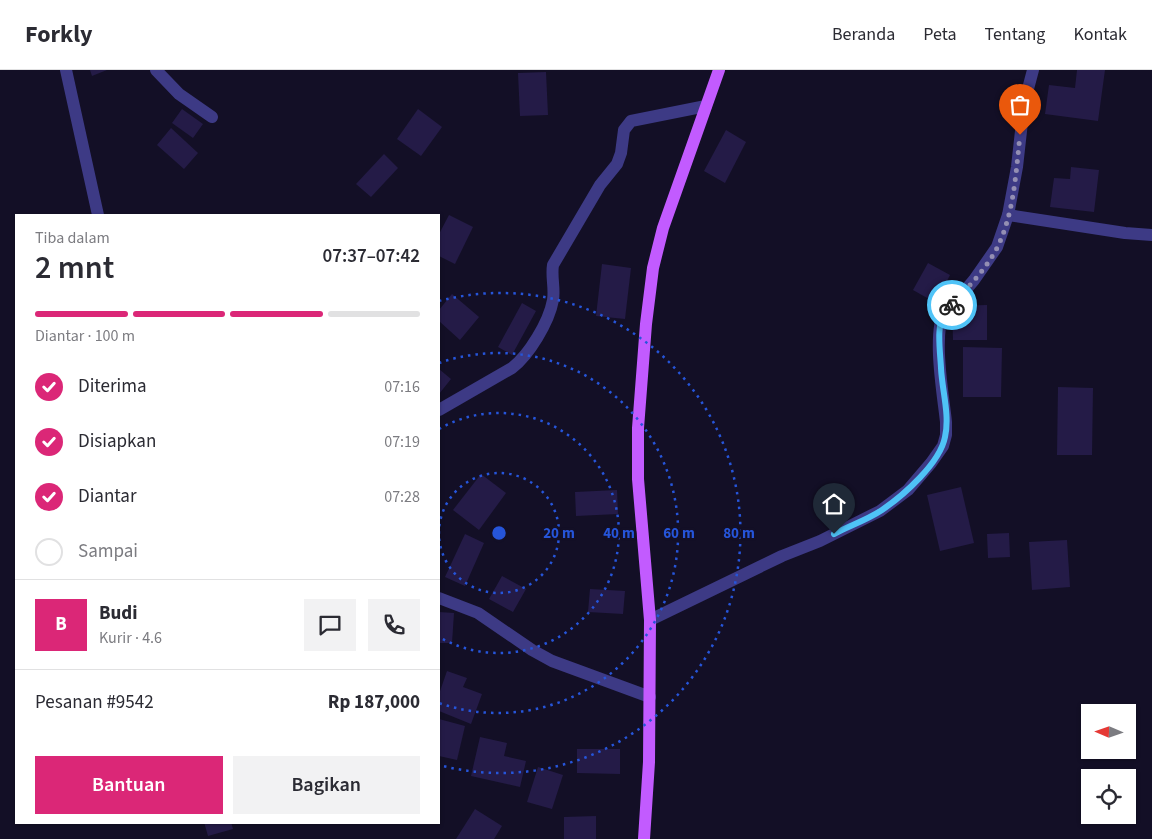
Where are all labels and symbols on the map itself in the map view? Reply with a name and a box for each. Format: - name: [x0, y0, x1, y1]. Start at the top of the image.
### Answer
- pin: [999, 84, 1041, 135]
- courier: [927, 280, 977, 330]
- pin: [813, 483, 855, 534]
- text: 20 m: [543, 523, 575, 544]
- text: 40 m: [603, 523, 635, 544]
- text: 60 m: [663, 523, 695, 544]
- text: 80 m: [723, 523, 755, 544]
- centre of rings: [490, 524, 508, 542]
- north arrow: [1081, 704, 1136, 759]

